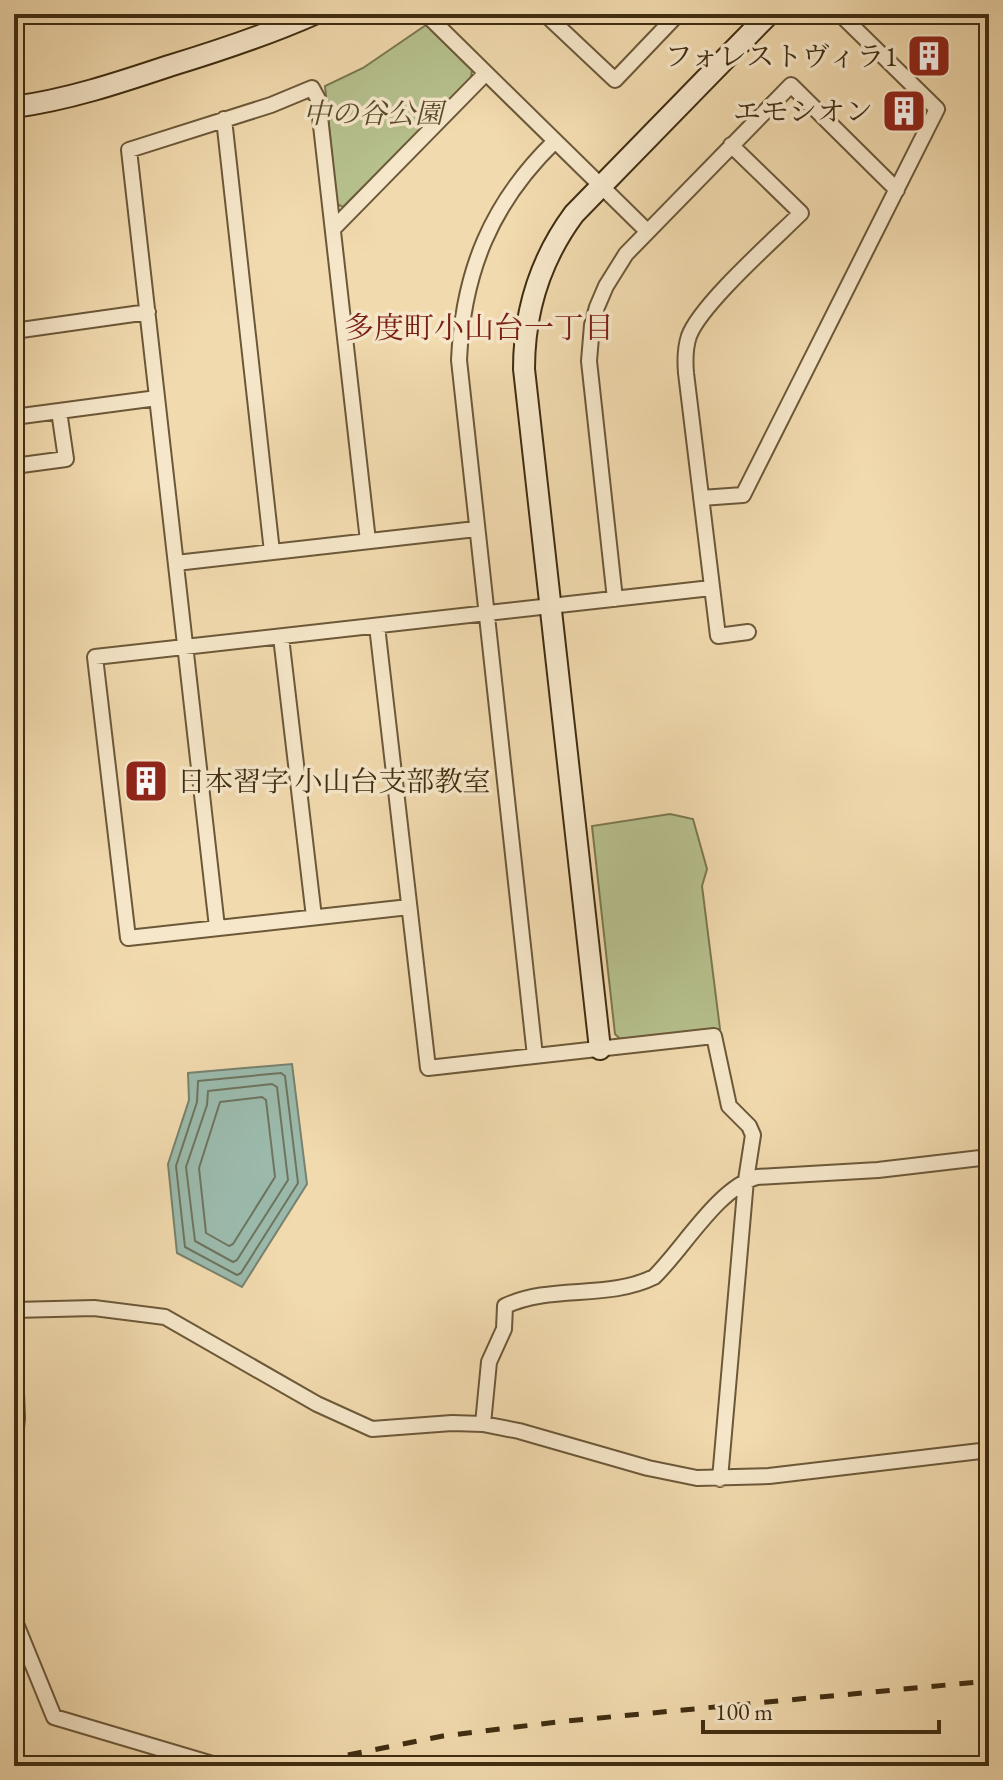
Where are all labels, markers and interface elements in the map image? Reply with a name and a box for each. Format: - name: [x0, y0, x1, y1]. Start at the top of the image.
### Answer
- building icon: フォレストヴィラ1: [905, 32, 953, 80]
- place label: フォレストヴィラ1: [664, 38, 898, 74]
- building icon: エモシオン: [880, 87, 928, 135]
- place label: エモシオン: [733, 93, 873, 129]
- park label: 中の谷公園: [303, 95, 447, 131]
- district label: 多度町小山台一丁目: [344, 308, 614, 347]
- building icon: 日本習字 小山台支部教室: [122, 757, 170, 805]
- place label: 日本習字 小山台支部教室: [177, 763, 491, 799]
- scale bar: [703, 1684, 939, 1734]
- text: 100 m: [715, 1696, 773, 1727]

